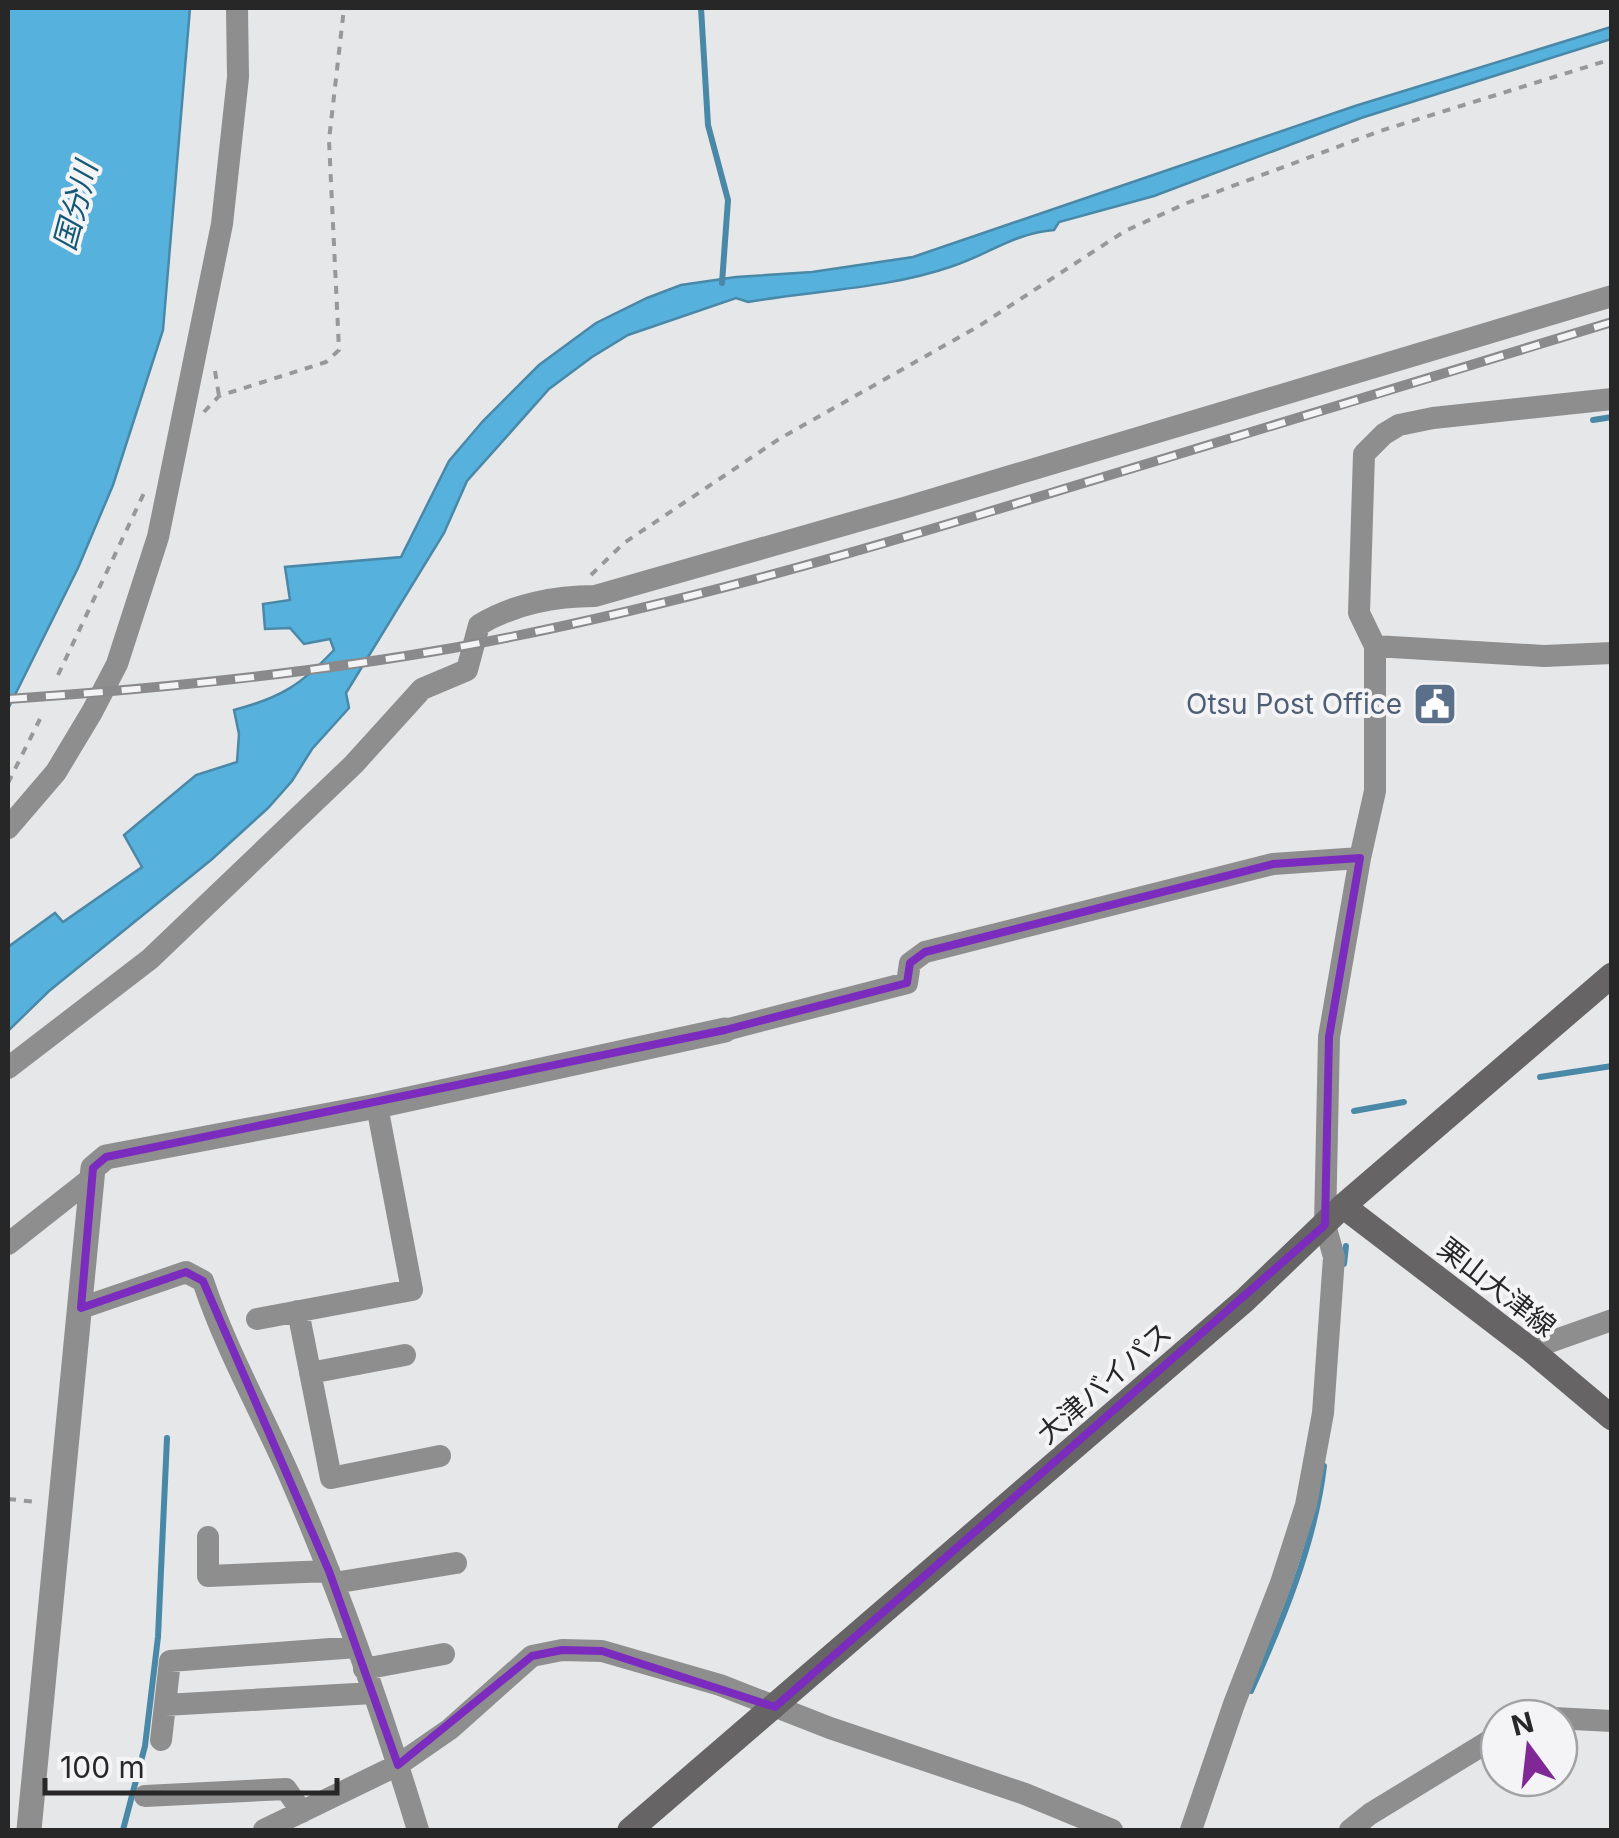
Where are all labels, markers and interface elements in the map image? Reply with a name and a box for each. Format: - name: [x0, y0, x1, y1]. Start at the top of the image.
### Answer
- water label: 国分川: [46, 155, 105, 254]
- public building icon: Otsu Post Office: [1412, 681, 1458, 727]
- place label: Otsu Post Office: [1186, 687, 1402, 721]
- street label: 栗山大津線: [1431, 1231, 1563, 1343]
- street label: 大津バイパス: [1030, 1315, 1178, 1451]
- north arrow: [1479, 1698, 1579, 1798]
- text: N: [1508, 1705, 1537, 1743]
- scale bar: [45, 1733, 338, 1795]
- text: 100 m: [60, 1749, 145, 1785]

